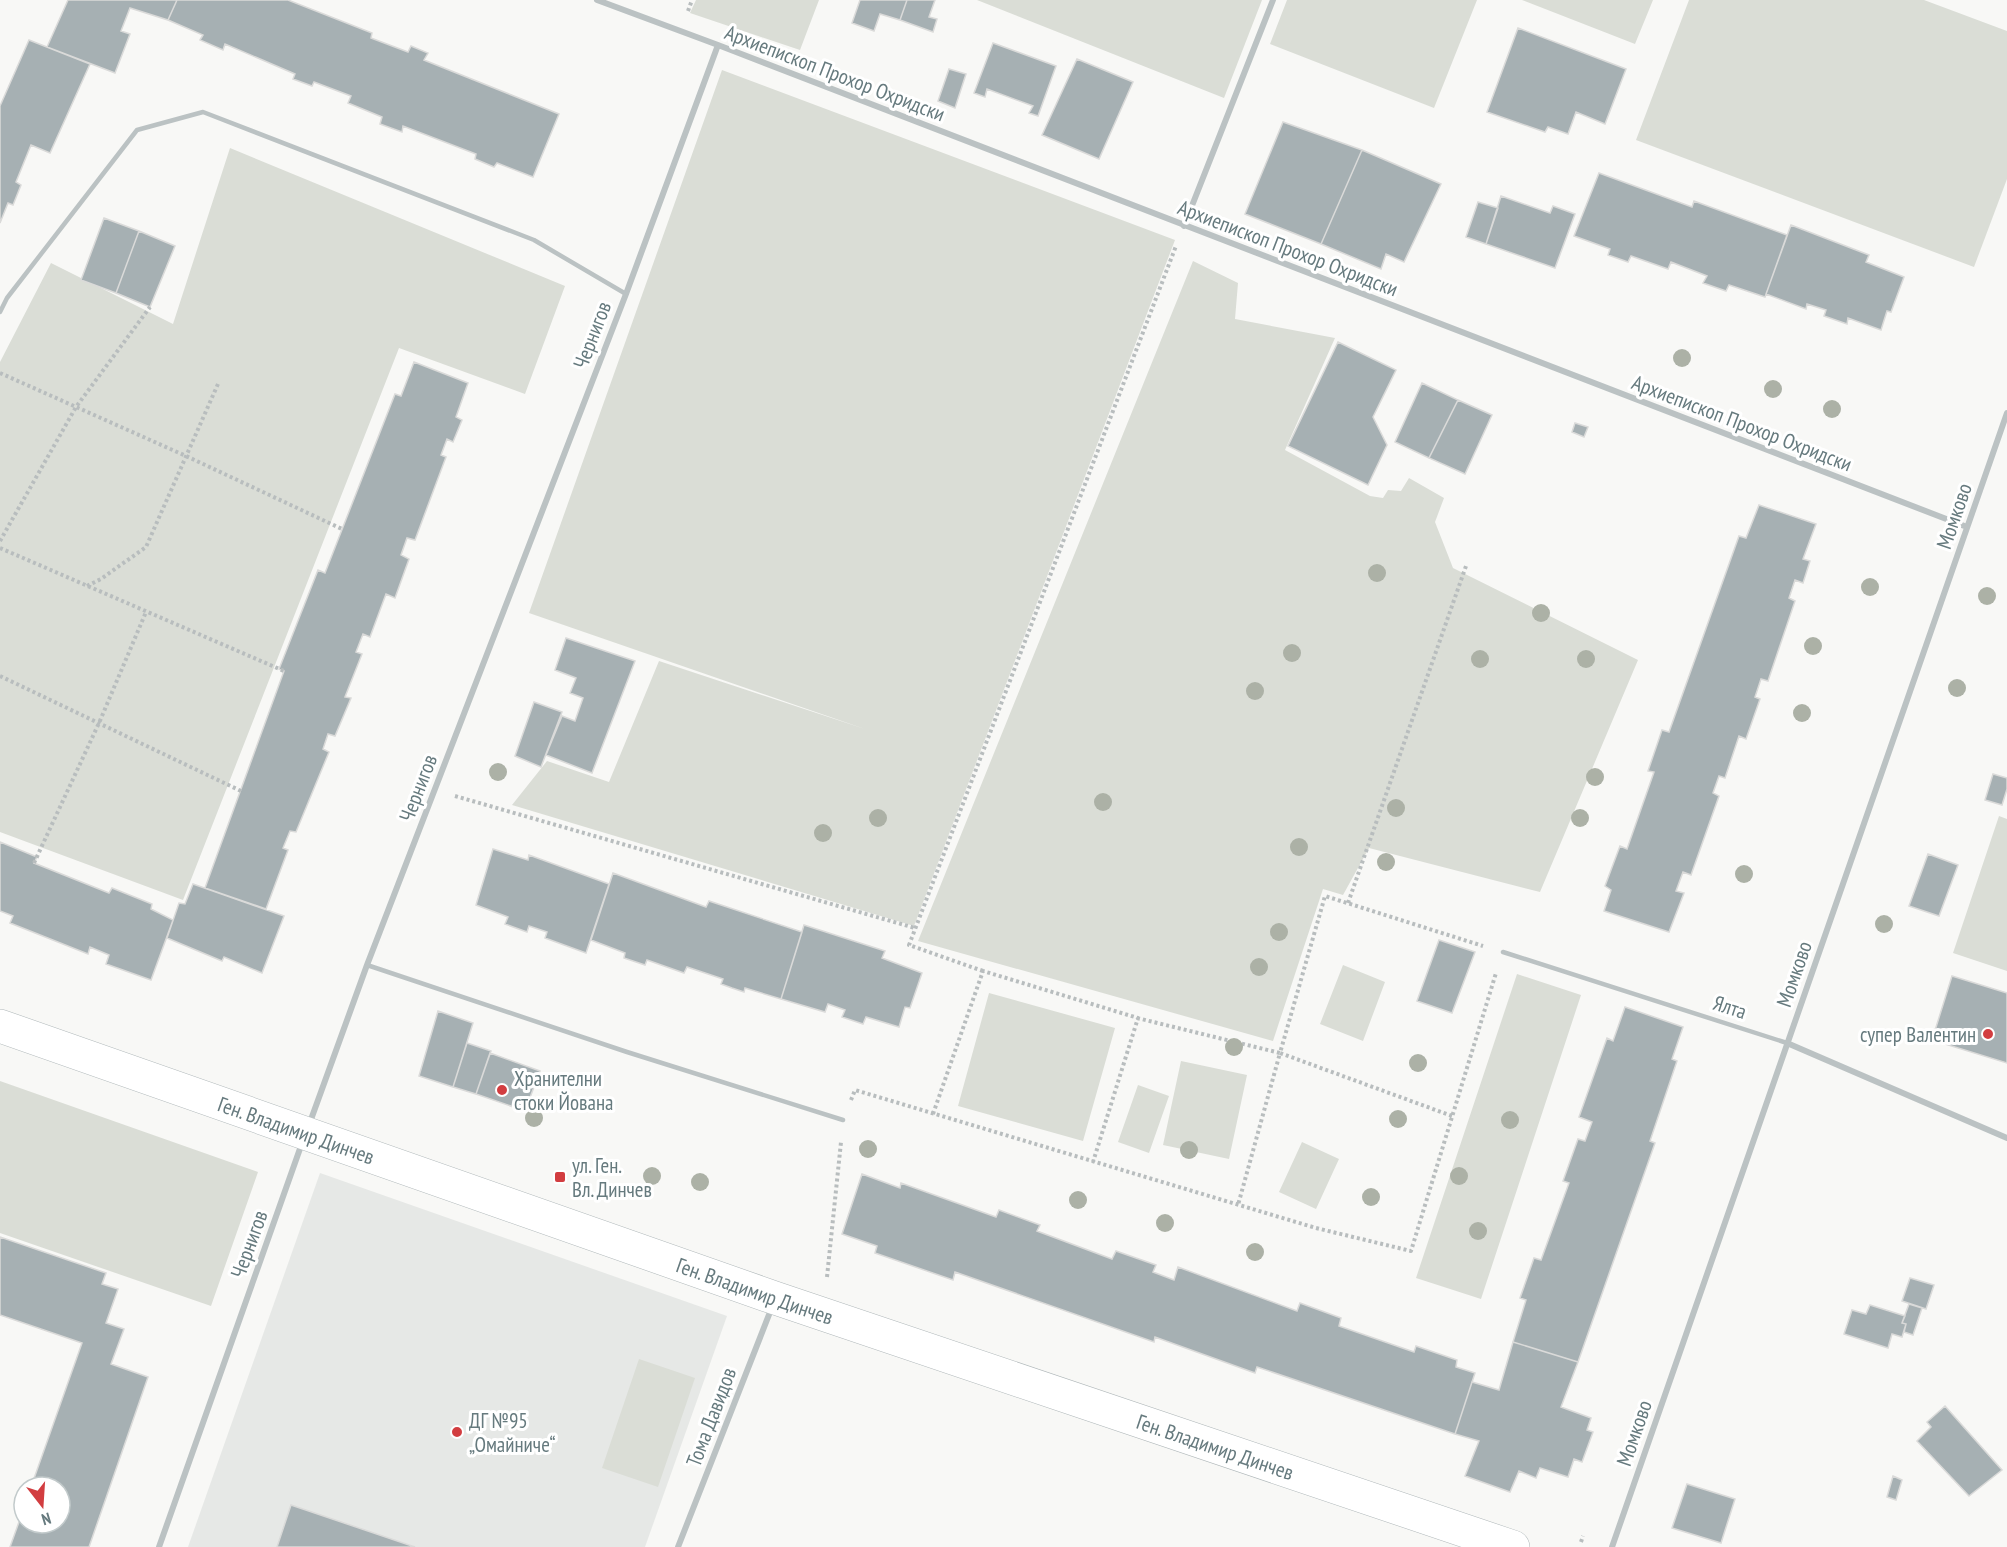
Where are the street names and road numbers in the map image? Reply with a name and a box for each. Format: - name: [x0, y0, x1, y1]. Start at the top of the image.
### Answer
- street label: Архиепископ Прохор Охридски: [721, 19, 949, 127]
- street label: Архиепископ Прохор Охридски: [1174, 194, 1402, 302]
- street label: Чернигов: [567, 298, 617, 372]
- street label: Архиепископ Прохор Охридски: [1628, 369, 1856, 477]
- street label: Момково: [1930, 479, 1978, 553]
- street label: Чернигов: [393, 751, 443, 825]
- street label: Момково: [1770, 937, 1818, 1011]
- street label: Ялта: [1710, 989, 1750, 1025]
- street label: Ген. Владимир Динчев: [214, 1090, 378, 1170]
- street label: Чернигов: [224, 1207, 274, 1281]
- street label: Ген. Владимир Динчев: [673, 1251, 837, 1330]
- street label: Тома Давидов: [680, 1364, 742, 1470]
- street label: Момково: [1610, 1396, 1658, 1470]
- street label: Ген. Владимир Динчев: [1133, 1408, 1297, 1486]

